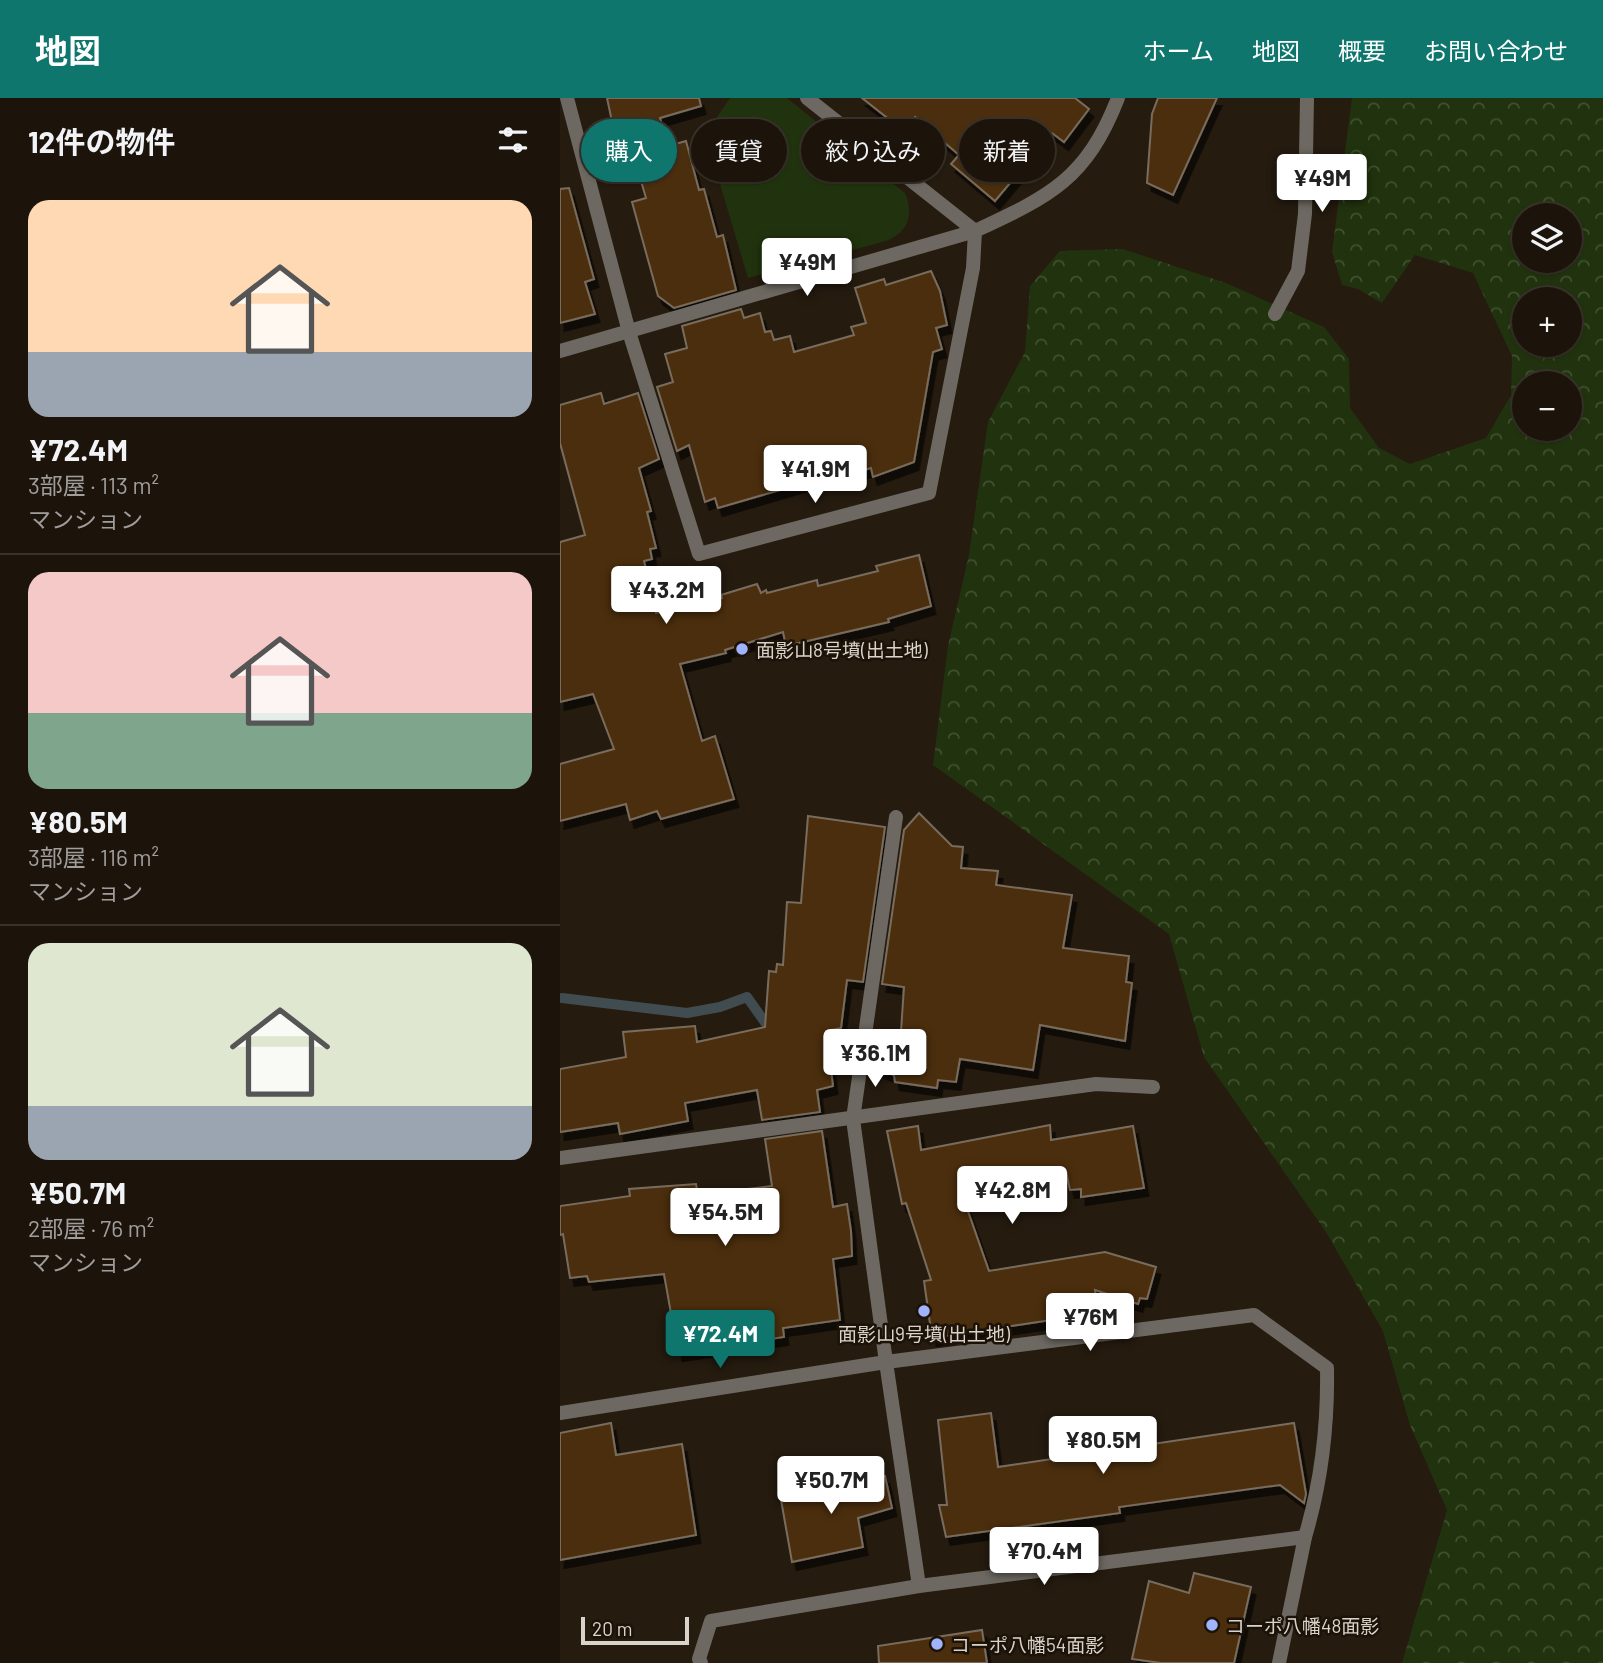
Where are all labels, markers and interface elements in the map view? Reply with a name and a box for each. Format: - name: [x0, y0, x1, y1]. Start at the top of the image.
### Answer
- text: 地図: [35, 30, 101, 70]
- text: ホーム: [1143, 36, 1214, 65]
- text: 地図: [1252, 36, 1300, 65]
- text: 概要: [1338, 36, 1386, 65]
- text: お問い合わせ: [1424, 36, 1568, 65]
- chip: 購入: [581, 119, 677, 182]
- chip: 賃貸: [691, 119, 787, 182]
- chip: 絞り込み: [801, 119, 945, 182]
- chip: 新着: [959, 119, 1055, 182]
- icon: filters: [494, 121, 532, 159]
- text: 12件の物件: [28, 123, 175, 159]
- pin: ¥49M: [1281, 155, 1363, 214]
- text: ¥49M: [1293, 163, 1351, 191]
- map controls: [1512, 203, 1582, 441]
- button: layers: [1512, 203, 1582, 273]
- pin: ¥49M: [766, 238, 848, 298]
- icon: home: [217, 246, 343, 372]
- text: ¥49M: [778, 247, 836, 275]
- button: +: [1512, 287, 1582, 357]
- button: −: [1512, 371, 1582, 441]
- text: ¥72.4M: [28, 431, 128, 467]
- pin: ¥41.9M: [758, 446, 872, 505]
- text: ¥41.9M: [780, 454, 850, 482]
- text: 3部屋 · 113 m²: [28, 471, 159, 499]
- text: マンション: [28, 505, 143, 533]
- pin: ¥43.2M: [609, 566, 723, 626]
- text: ¥43.2M: [627, 575, 705, 603]
- icon: home: [217, 618, 343, 744]
- place label: 面影山8号墳(出土地): [756, 638, 929, 661]
- marker: 面影山8号墳(出土地): [734, 641, 750, 657]
- text: ¥80.5M: [28, 803, 128, 839]
- text: 3部屋 · 116 m²: [28, 843, 159, 871]
- text: マンション: [28, 877, 143, 905]
- icon: home: [217, 989, 343, 1115]
- pin: ¥36.1M: [818, 1030, 932, 1089]
- text: ¥36.1M: [839, 1038, 911, 1066]
- pin: ¥42.8M: [955, 1166, 1069, 1226]
- text: ¥50.7M: [28, 1174, 126, 1210]
- text: ¥42.8M: [973, 1175, 1051, 1203]
- pin: ¥54.5M: [668, 1188, 782, 1248]
- text: ¥54.5M: [686, 1197, 764, 1225]
- text: 2部屋 · 76 m²: [28, 1214, 154, 1242]
- text: マンション: [28, 1248, 143, 1276]
- pin: ¥76M: [1049, 1294, 1131, 1353]
- text: ¥76M: [1062, 1302, 1118, 1330]
- marker: 面影山9号墳(出土地): [916, 1303, 932, 1319]
- pin: ¥72.4M: [663, 1310, 777, 1370]
- text: ¥72.4M: [682, 1319, 758, 1347]
- place label: 面影山9号墳(出土地): [838, 1322, 1011, 1345]
- pin: ¥80.5M: [1046, 1416, 1160, 1476]
- text: ¥80.5M: [1065, 1425, 1141, 1453]
- pin: ¥50.7M: [774, 1456, 888, 1516]
- text: ¥50.7M: [793, 1465, 869, 1493]
- pin: ¥70.4M: [987, 1528, 1101, 1587]
- text: ¥70.4M: [1006, 1536, 1082, 1564]
- scale bar: [581, 1614, 690, 1646]
- place label: コーポ八幡48面影: [1226, 1614, 1379, 1637]
- text: 20 m: [592, 1617, 632, 1640]
- marker: コーポ八幡48面影: [1204, 1617, 1220, 1633]
- place label: コーポ八幡54面影: [951, 1633, 1104, 1656]
- marker: コーポ八幡54面影: [929, 1636, 945, 1652]

